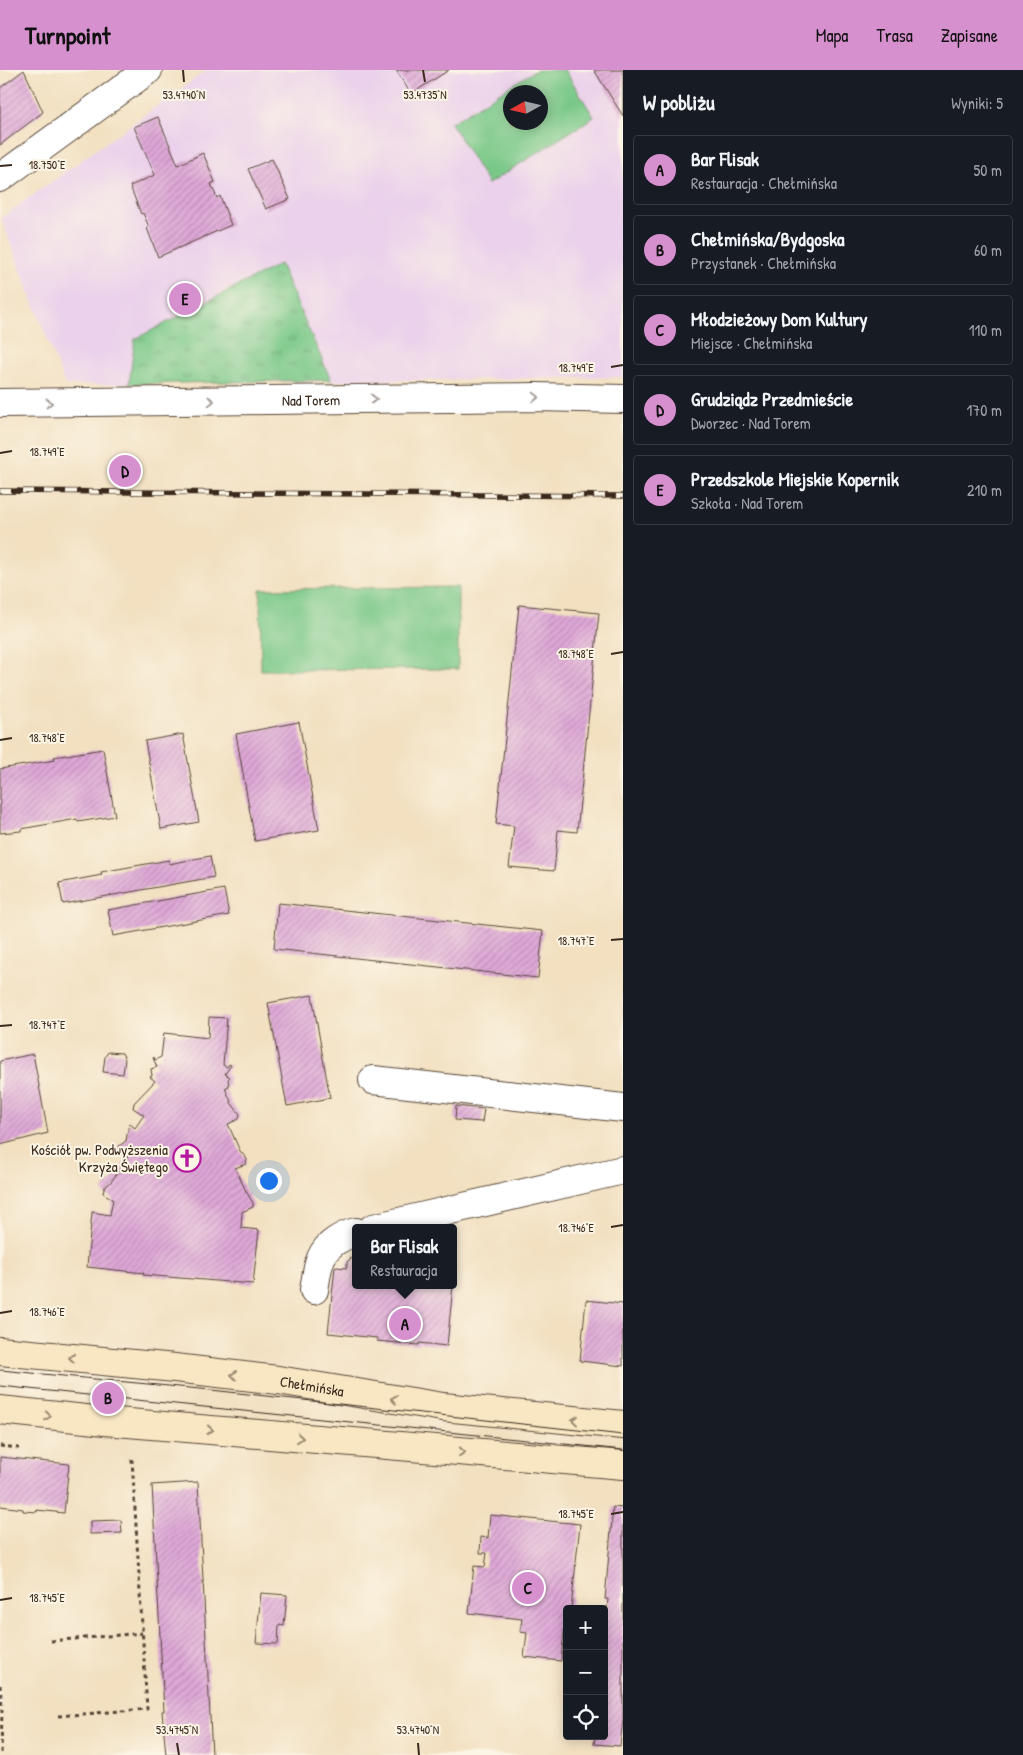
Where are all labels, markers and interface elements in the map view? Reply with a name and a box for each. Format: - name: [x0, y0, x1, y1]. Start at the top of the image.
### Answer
- text: Turnpoint: [25, 19, 110, 51]
- text: Mapa: [816, 23, 848, 48]
- text: Trasa: [876, 23, 913, 48]
- text: Zapisane: [941, 23, 998, 48]
- north arrow: [503, 85, 548, 130]
- text: 53.4740°N: [163, 86, 205, 103]
- text: 53.4735°N: [403, 86, 447, 103]
- text: W pobliżu: [643, 88, 715, 117]
- text: Wyniki: 5: [951, 92, 1003, 114]
- text: Bar Flisak: [691, 146, 759, 172]
- text: 18.750°E: [29, 156, 66, 173]
- text: A: [656, 159, 664, 181]
- text: 50 m: [974, 159, 1002, 181]
- text: Restauracja · Chełmińska: [691, 172, 837, 194]
- text: Chełmińska/Bydgoska: [691, 226, 844, 252]
- text: B: [656, 239, 664, 261]
- text: 60 m: [974, 239, 1002, 261]
- text: Przystanek · Chełmińska: [691, 252, 836, 274]
- pin: E: [169, 280, 201, 318]
- text: Młodzieżowy Dom Kultury: [691, 306, 868, 332]
- text: C: [656, 319, 664, 341]
- text: 110 m: [969, 319, 1002, 341]
- text: Miejsce · Chełmińska: [691, 332, 812, 354]
- text: 18.749°E: [558, 359, 594, 376]
- text: Grudziądz Przedmieście: [691, 386, 853, 412]
- street label: Nad Torem: [282, 389, 340, 410]
- one-way arrow: [532, 392, 540, 402]
- one-way arrow: [370, 394, 378, 404]
- one-way arrow: [208, 396, 215, 406]
- one-way arrow: [45, 398, 53, 408]
- text: D: [656, 399, 664, 421]
- text: 170 m: [967, 399, 1002, 421]
- text: Dworzec · Nad Torem: [691, 412, 811, 434]
- text: 18.749°E: [29, 443, 65, 460]
- pin: D: [109, 452, 141, 490]
- text: Przedszkole Miejskie Kopernik: [691, 466, 899, 492]
- text: E: [656, 479, 664, 501]
- text: 210 m: [967, 479, 1002, 501]
- text: Szkoła · Nad Torem: [691, 492, 803, 514]
- text: 18.748°E: [558, 645, 595, 662]
- text: 18.748°E: [29, 729, 66, 746]
- text: 18.747°E: [558, 932, 595, 949]
- text: 18.747°E: [29, 1016, 66, 1033]
- place label: Kościół pw. Podwyższenia Krzyża Świętego: [31, 1139, 168, 1177]
- church icon: Kościół pw. Podwyższenia Krzyża Świętego: [172, 1143, 202, 1173]
- your location: [256, 1168, 282, 1194]
- text: 18.746°E: [558, 1219, 594, 1236]
- popup: [352, 1224, 457, 1289]
- text: Bar Flisak: [371, 1233, 438, 1259]
- text: Restauracja: [371, 1259, 437, 1281]
- text: 18.746°E: [29, 1303, 65, 1320]
- pin: A: [389, 1305, 421, 1343]
- one-way arrow: [68, 1353, 76, 1364]
- one-way arrow: [229, 1370, 237, 1381]
- street label: Chełmińska: [279, 1370, 346, 1401]
- pin: B: [92, 1379, 124, 1417]
- one-way arrow: [390, 1394, 398, 1405]
- one-way arrow: [45, 1410, 53, 1421]
- one-way arrow: [570, 1415, 578, 1426]
- one-way arrow: [207, 1424, 215, 1435]
- one-way arrow: [297, 1432, 305, 1443]
- one-way arrow: [458, 1446, 466, 1457]
- text: 18.745°E: [558, 1505, 595, 1522]
- pin: C: [512, 1569, 544, 1607]
- text: 18.745°E: [29, 1589, 66, 1606]
- map controls: [563, 1605, 608, 1740]
- button: +: [563, 1605, 608, 1650]
- button: −: [563, 1650, 608, 1695]
- button: locate: [563, 1695, 608, 1740]
- text: 53.4745°N: [156, 1721, 198, 1738]
- text: 53.4740°N: [397, 1721, 439, 1738]

